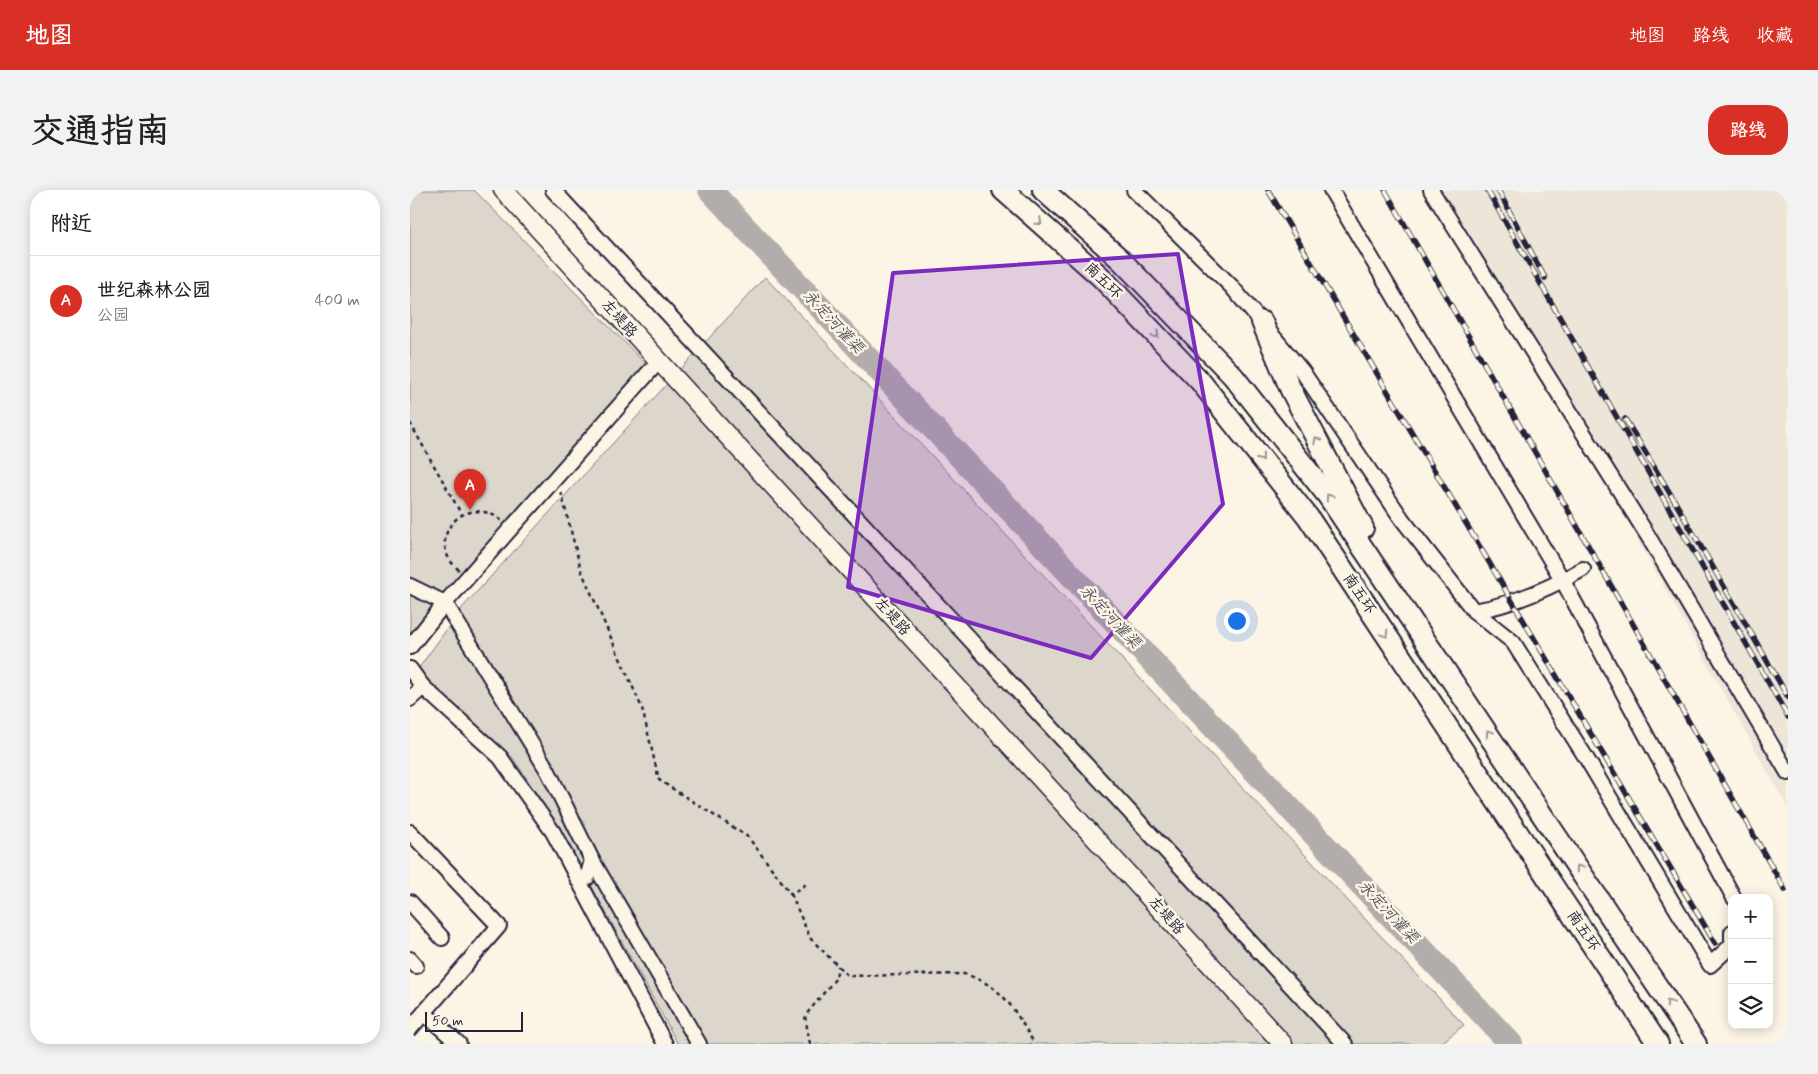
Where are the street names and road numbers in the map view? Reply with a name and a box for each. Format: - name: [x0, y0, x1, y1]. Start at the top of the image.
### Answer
- street label: 南五环: [1080, 258, 1126, 304]
- street label: 左堤路: [597, 296, 641, 342]
- street label: 南五环: [1338, 570, 1380, 618]
- street label: 左堤路: [870, 594, 914, 640]
- street label: 左堤路: [1144, 893, 1188, 939]
- street label: 南五环: [1562, 907, 1604, 955]

